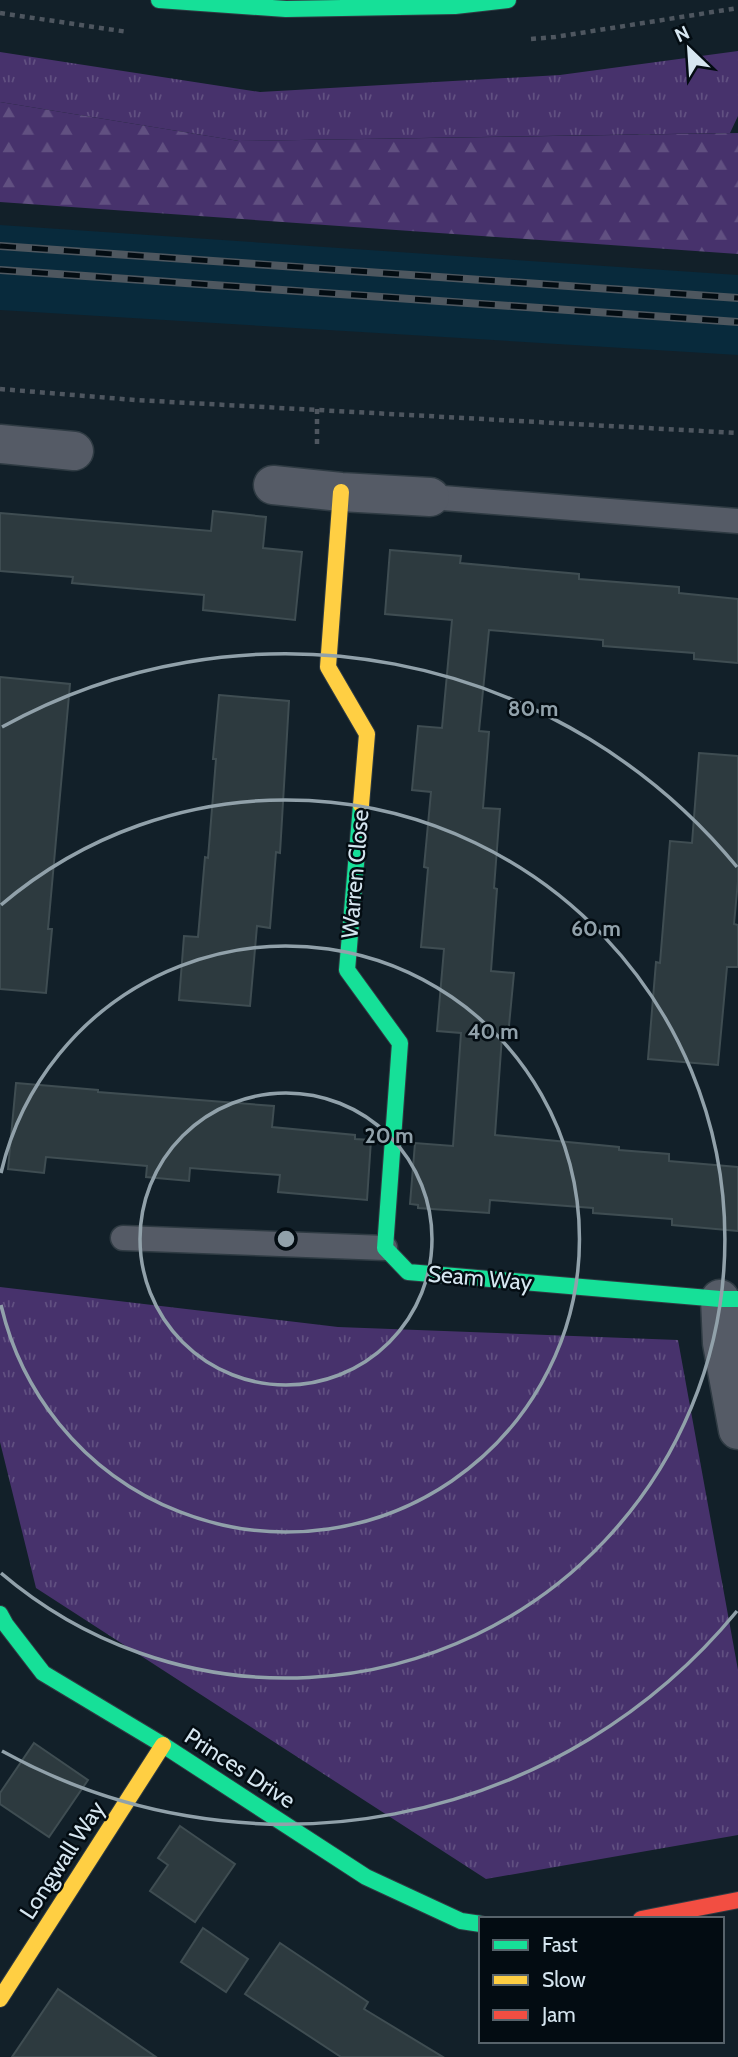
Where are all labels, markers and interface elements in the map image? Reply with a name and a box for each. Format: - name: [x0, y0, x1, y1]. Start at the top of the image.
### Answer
- north arrow: [654, 14, 724, 84]
- text: N: [671, 21, 693, 47]
- text: 80 m: [508, 696, 558, 721]
- street label: Warren Close: [335, 808, 375, 940]
- text: 60 m: [571, 916, 621, 941]
- text: 40 m: [468, 1019, 518, 1044]
- text: 20 m: [365, 1123, 413, 1148]
- centre of rings: [274, 1227, 298, 1251]
- street label: Seam Way: [427, 1259, 534, 1297]
- street label: Princes Drive: [179, 1722, 301, 1814]
- street label: Longwall Way: [14, 1795, 111, 1924]
- legend: [479, 1917, 724, 2043]
- text: Fast: [542, 1932, 578, 1957]
- text: Slow: [542, 1967, 586, 1992]
- text: Jam: [541, 2002, 576, 2027]

